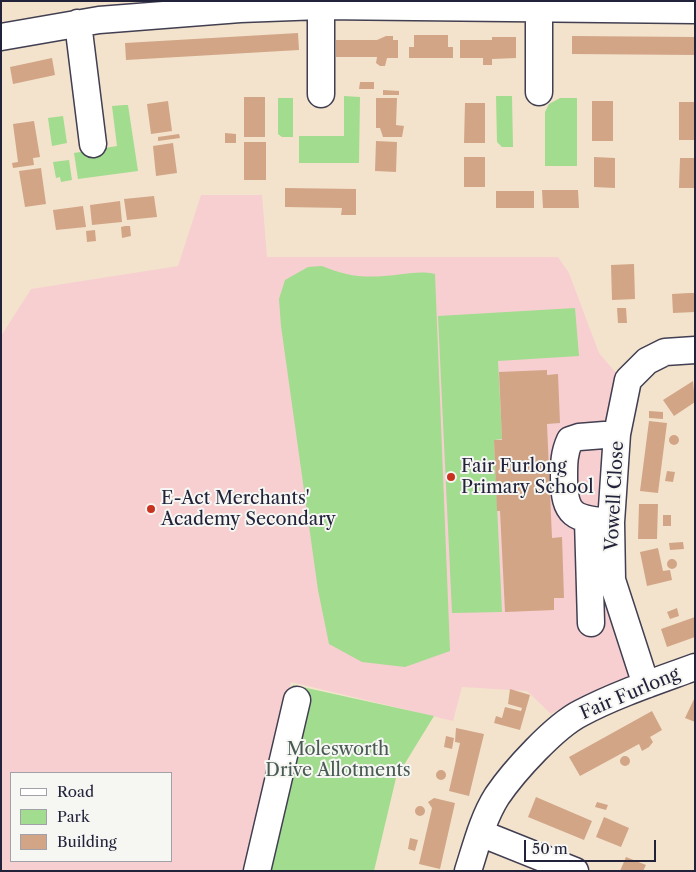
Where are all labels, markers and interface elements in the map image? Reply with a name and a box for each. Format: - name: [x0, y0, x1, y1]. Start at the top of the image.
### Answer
- street label: Vowell Close: [601, 440, 629, 552]
- place label: Fair Furlong Primary School: [461, 456, 594, 498]
- marker: Fair Furlong Primary School: [445, 471, 457, 483]
- place label: E-Act Merchants' Academy Secondary: [161, 488, 336, 530]
- marker: E-Act Merchants' Academy Secondary: [145, 503, 157, 515]
- street label: Fair Furlong: [577, 663, 683, 725]
- park label: Molesworth Drive Allotments: [265, 739, 411, 782]
- legend: [10, 772, 172, 862]
- text: Road: [57, 782, 94, 801]
- text: Park: [57, 807, 90, 826]
- scale bar: [526, 830, 658, 862]
- text: Building: [57, 832, 117, 851]
- text: 50 m: [532, 839, 568, 858]

